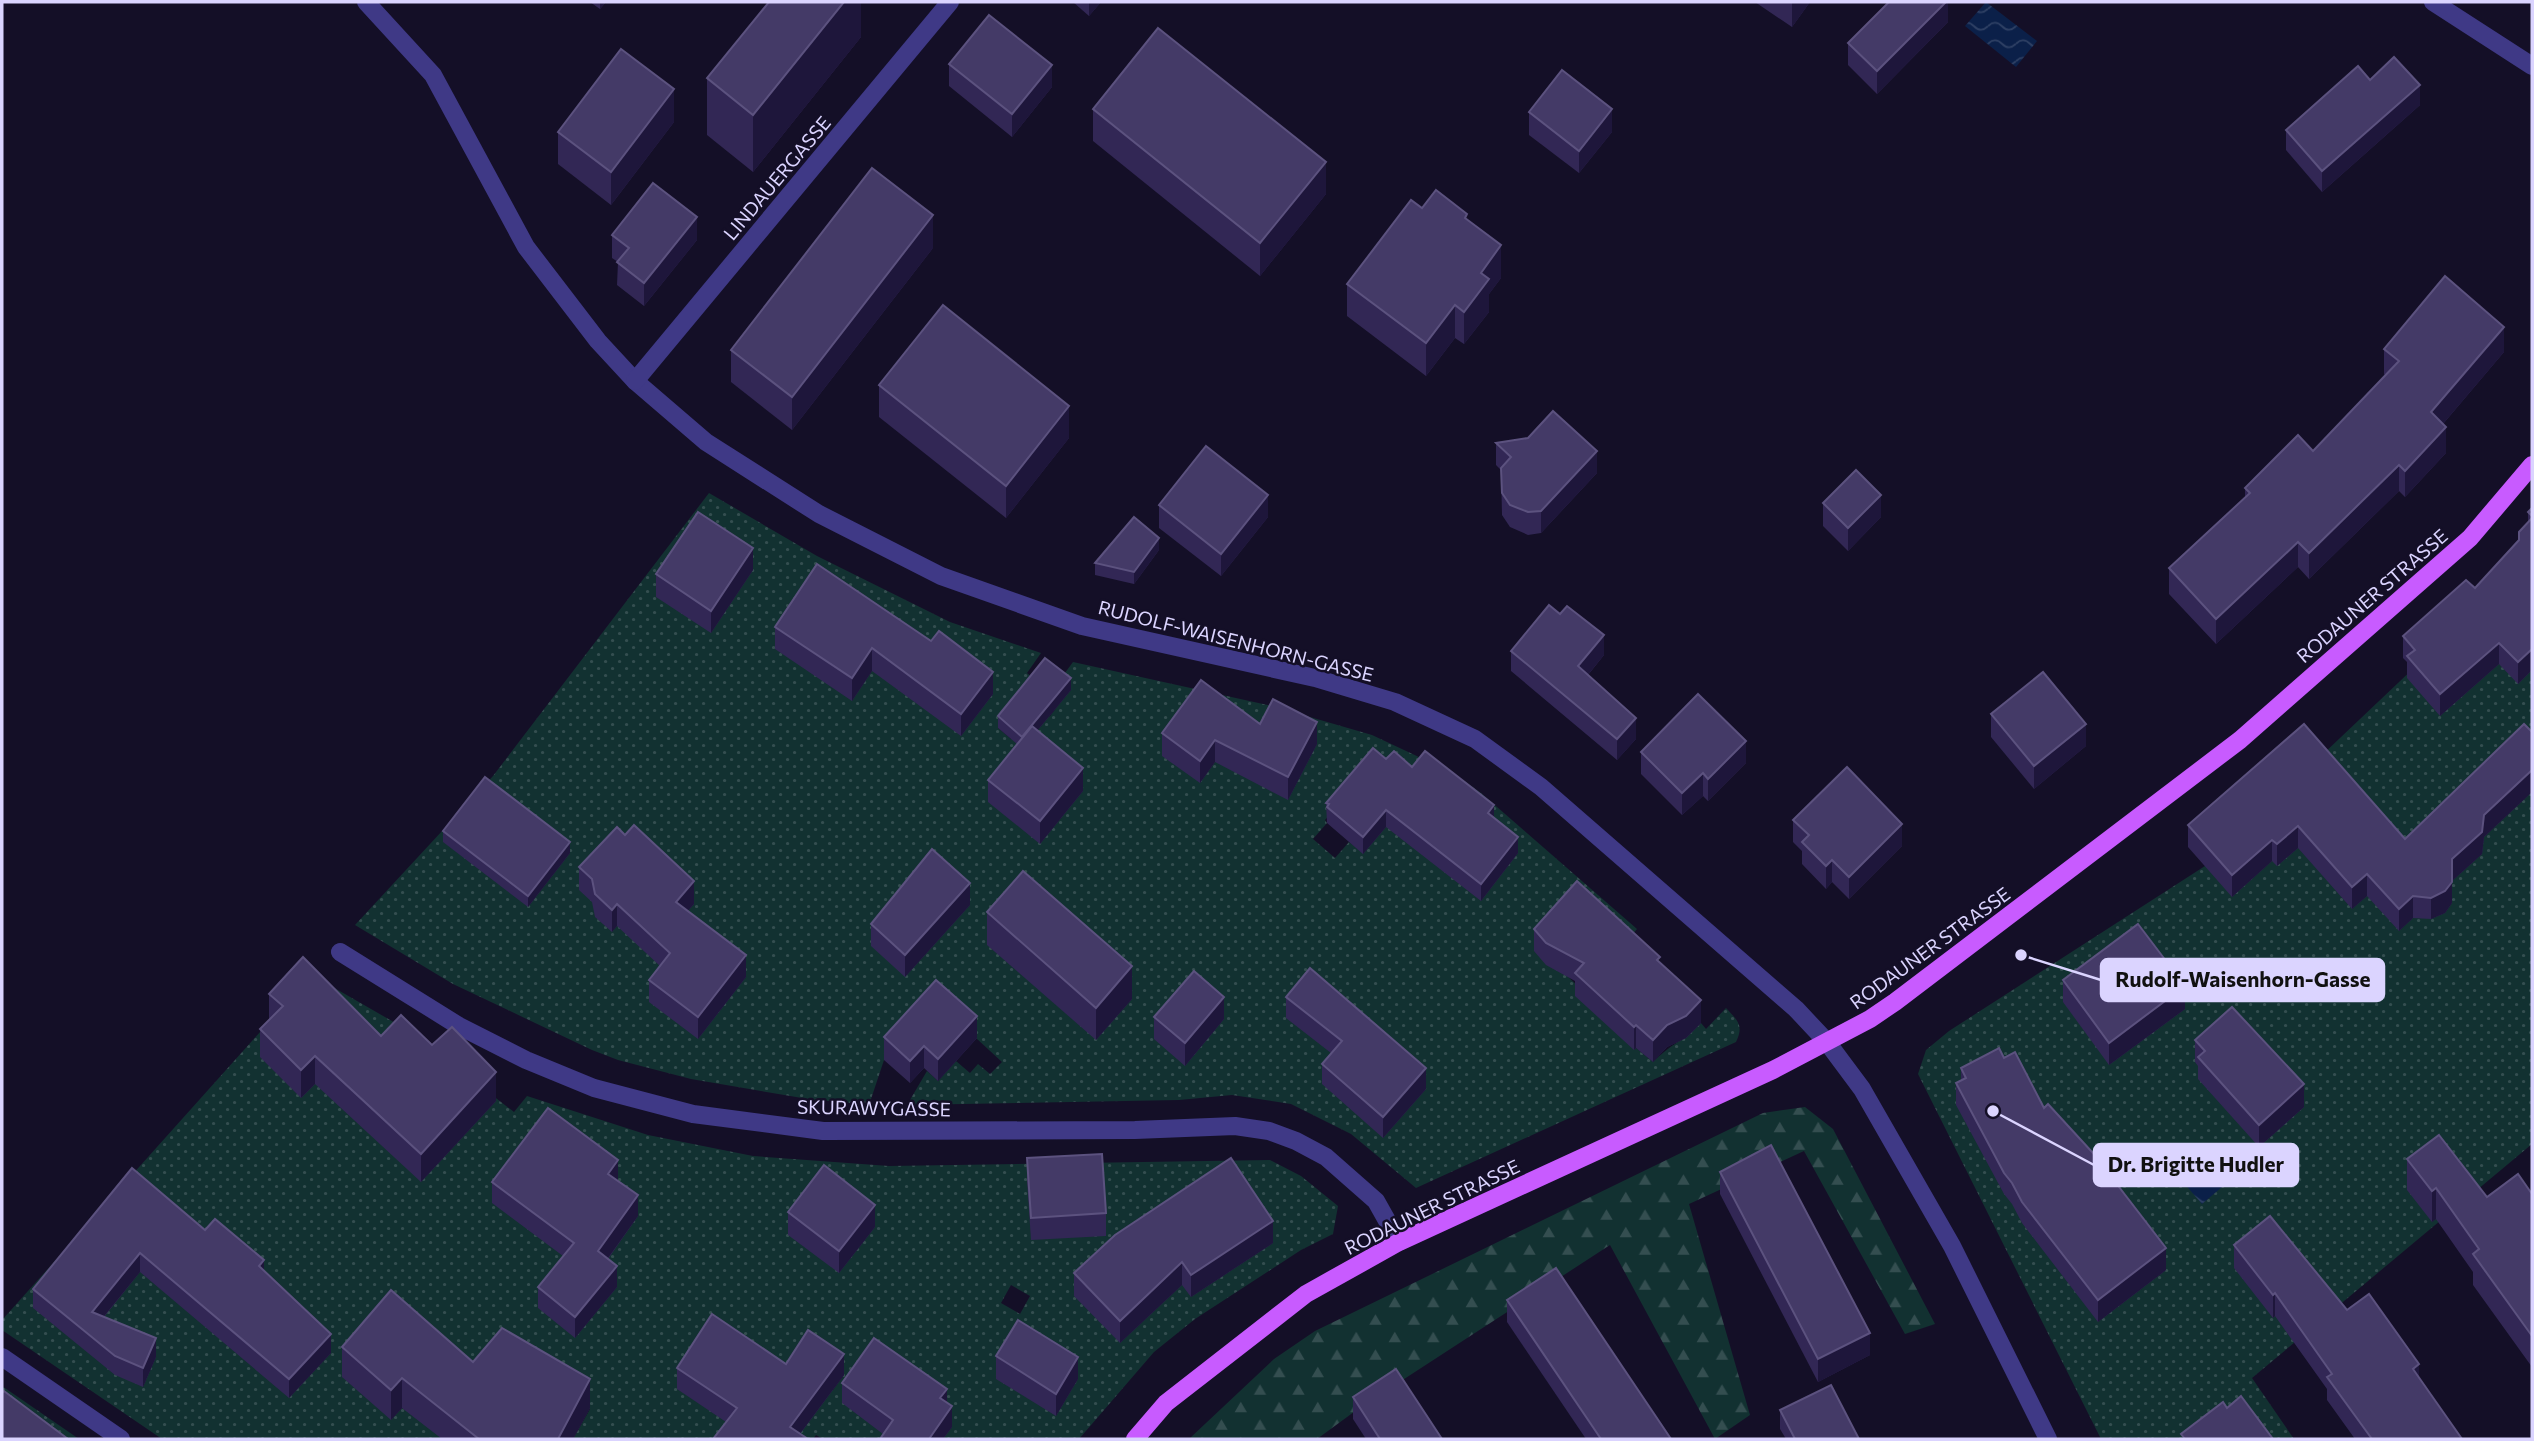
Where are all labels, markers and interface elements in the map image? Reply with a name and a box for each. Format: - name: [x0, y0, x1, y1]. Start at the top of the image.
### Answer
- street label: LINDAUERGASSE: [718, 111, 835, 244]
- street label: RODAUNER STRASSE: [2292, 524, 2452, 667]
- street label: RUDOLF-WAISENHORN-GASSE: [1096, 595, 1376, 686]
- street label: RODAUNER STRASSE: [1845, 882, 2014, 1013]
- callout: Rudolf-Waisenhorn-Gasse: [2101, 959, 2384, 1001]
- text: Rudolf-Waisenhorn-Gasse: [2115, 966, 2371, 991]
- street label: SKURAWYGASSE: [797, 1095, 951, 1120]
- callout: Dr. Brigitte Hudler: [2094, 1144, 2298, 1186]
- text: Dr. Brigitte Hudler: [2108, 1151, 2285, 1176]
- street label: RODAUNER STRASSE: [1340, 1154, 1523, 1259]

